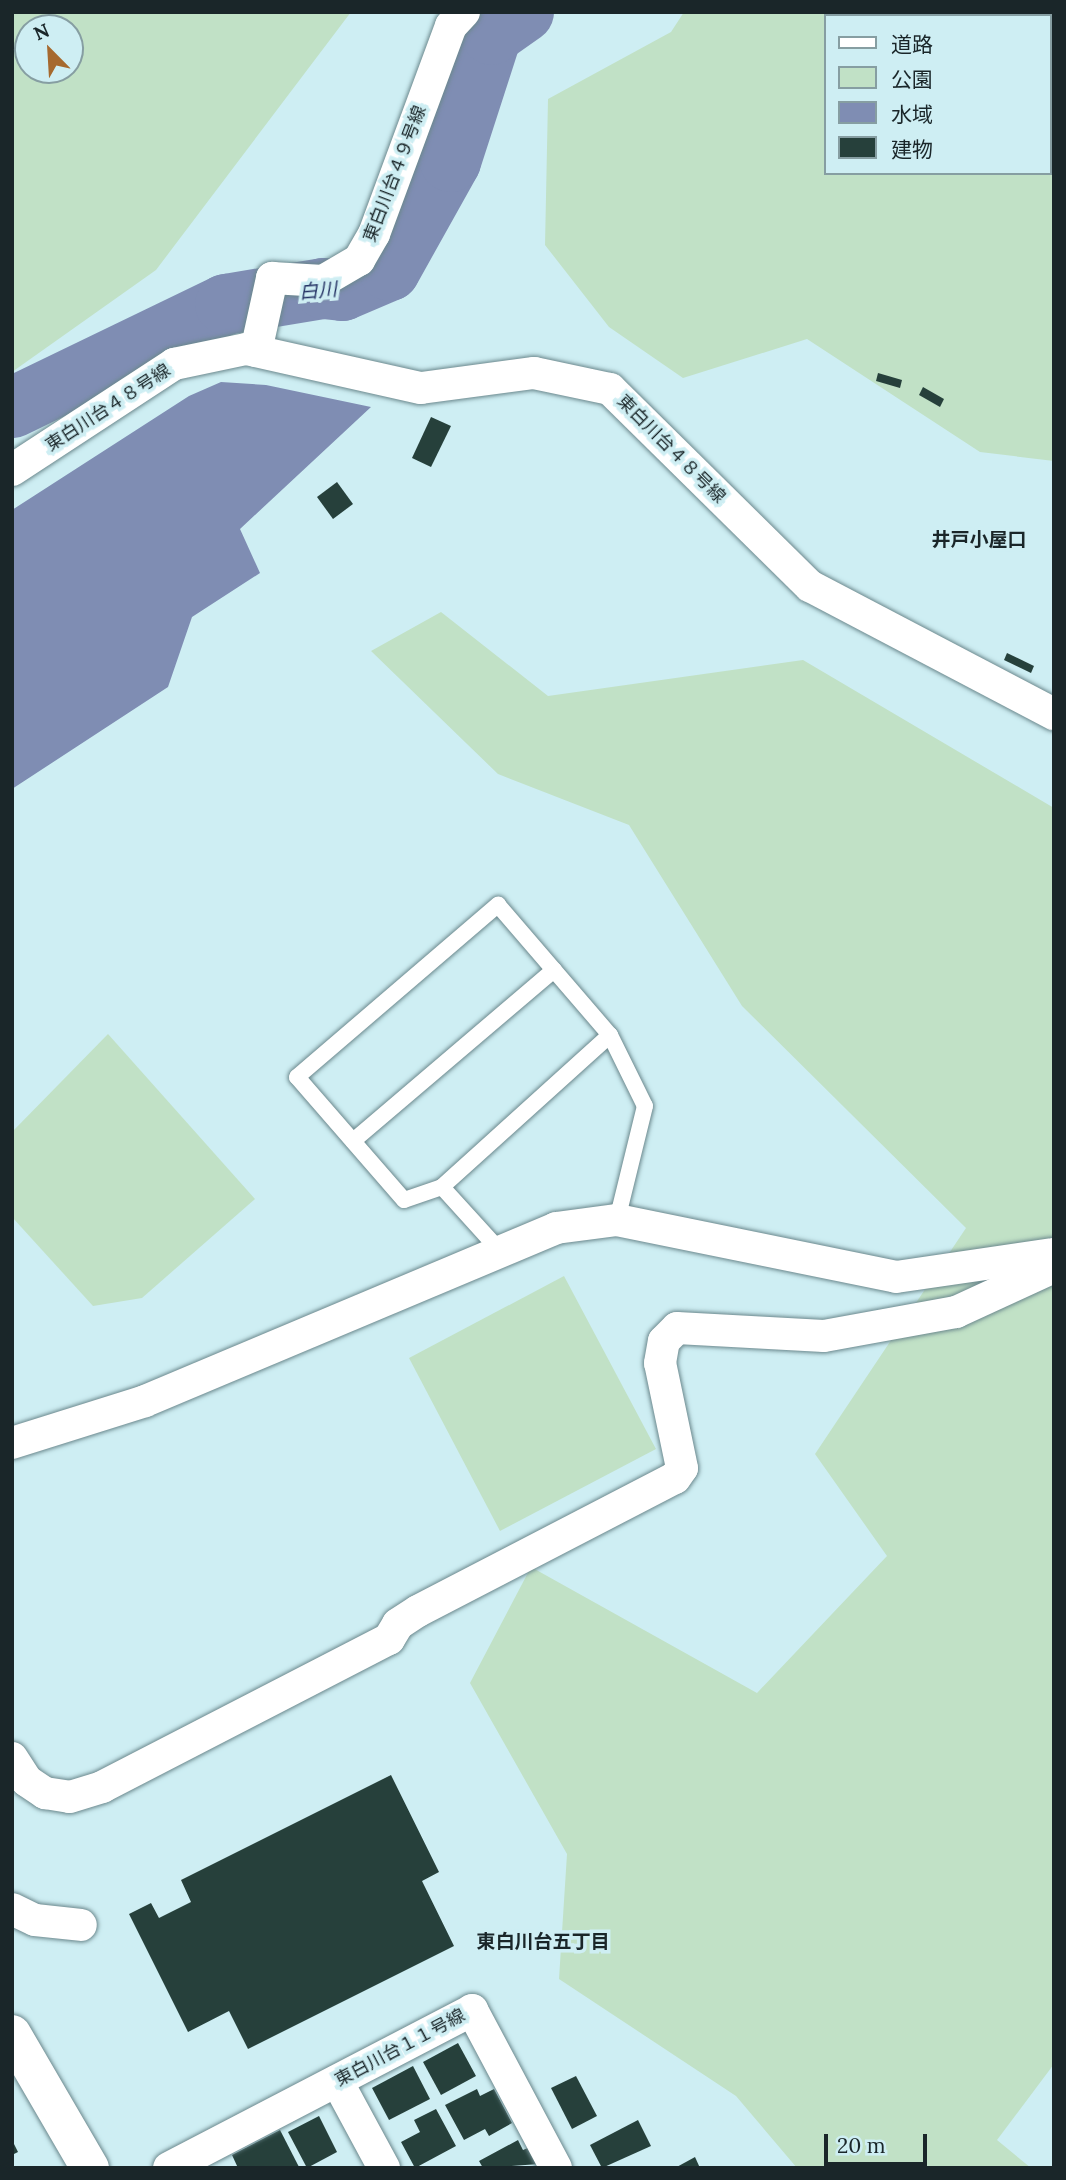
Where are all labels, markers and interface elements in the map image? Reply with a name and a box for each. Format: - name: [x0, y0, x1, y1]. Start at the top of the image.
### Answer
- north arrow: [14, 14, 84, 84]
- legend: [824, 14, 1052, 175]
- text: N: [30, 18, 53, 46]
- text: 道路: [891, 31, 933, 58]
- text: 公園: [891, 66, 933, 93]
- text: 水域: [891, 101, 933, 128]
- street label: 東白川台４９号線: [359, 103, 431, 245]
- text: 建物: [891, 136, 933, 163]
- water label: 白川: [298, 278, 338, 304]
- street label: 東白川台４８号線: [42, 360, 174, 456]
- street label: 東白川台４８号線: [612, 390, 730, 508]
- district label: 井戸小屋口: [932, 529, 1026, 551]
- district label: 東白川台五丁目: [477, 1931, 609, 1953]
- street label: 東白川台１１号線: [331, 2005, 469, 2091]
- scale bar: [828, 2120, 931, 2164]
- text: 20 m: [837, 2132, 886, 2159]

